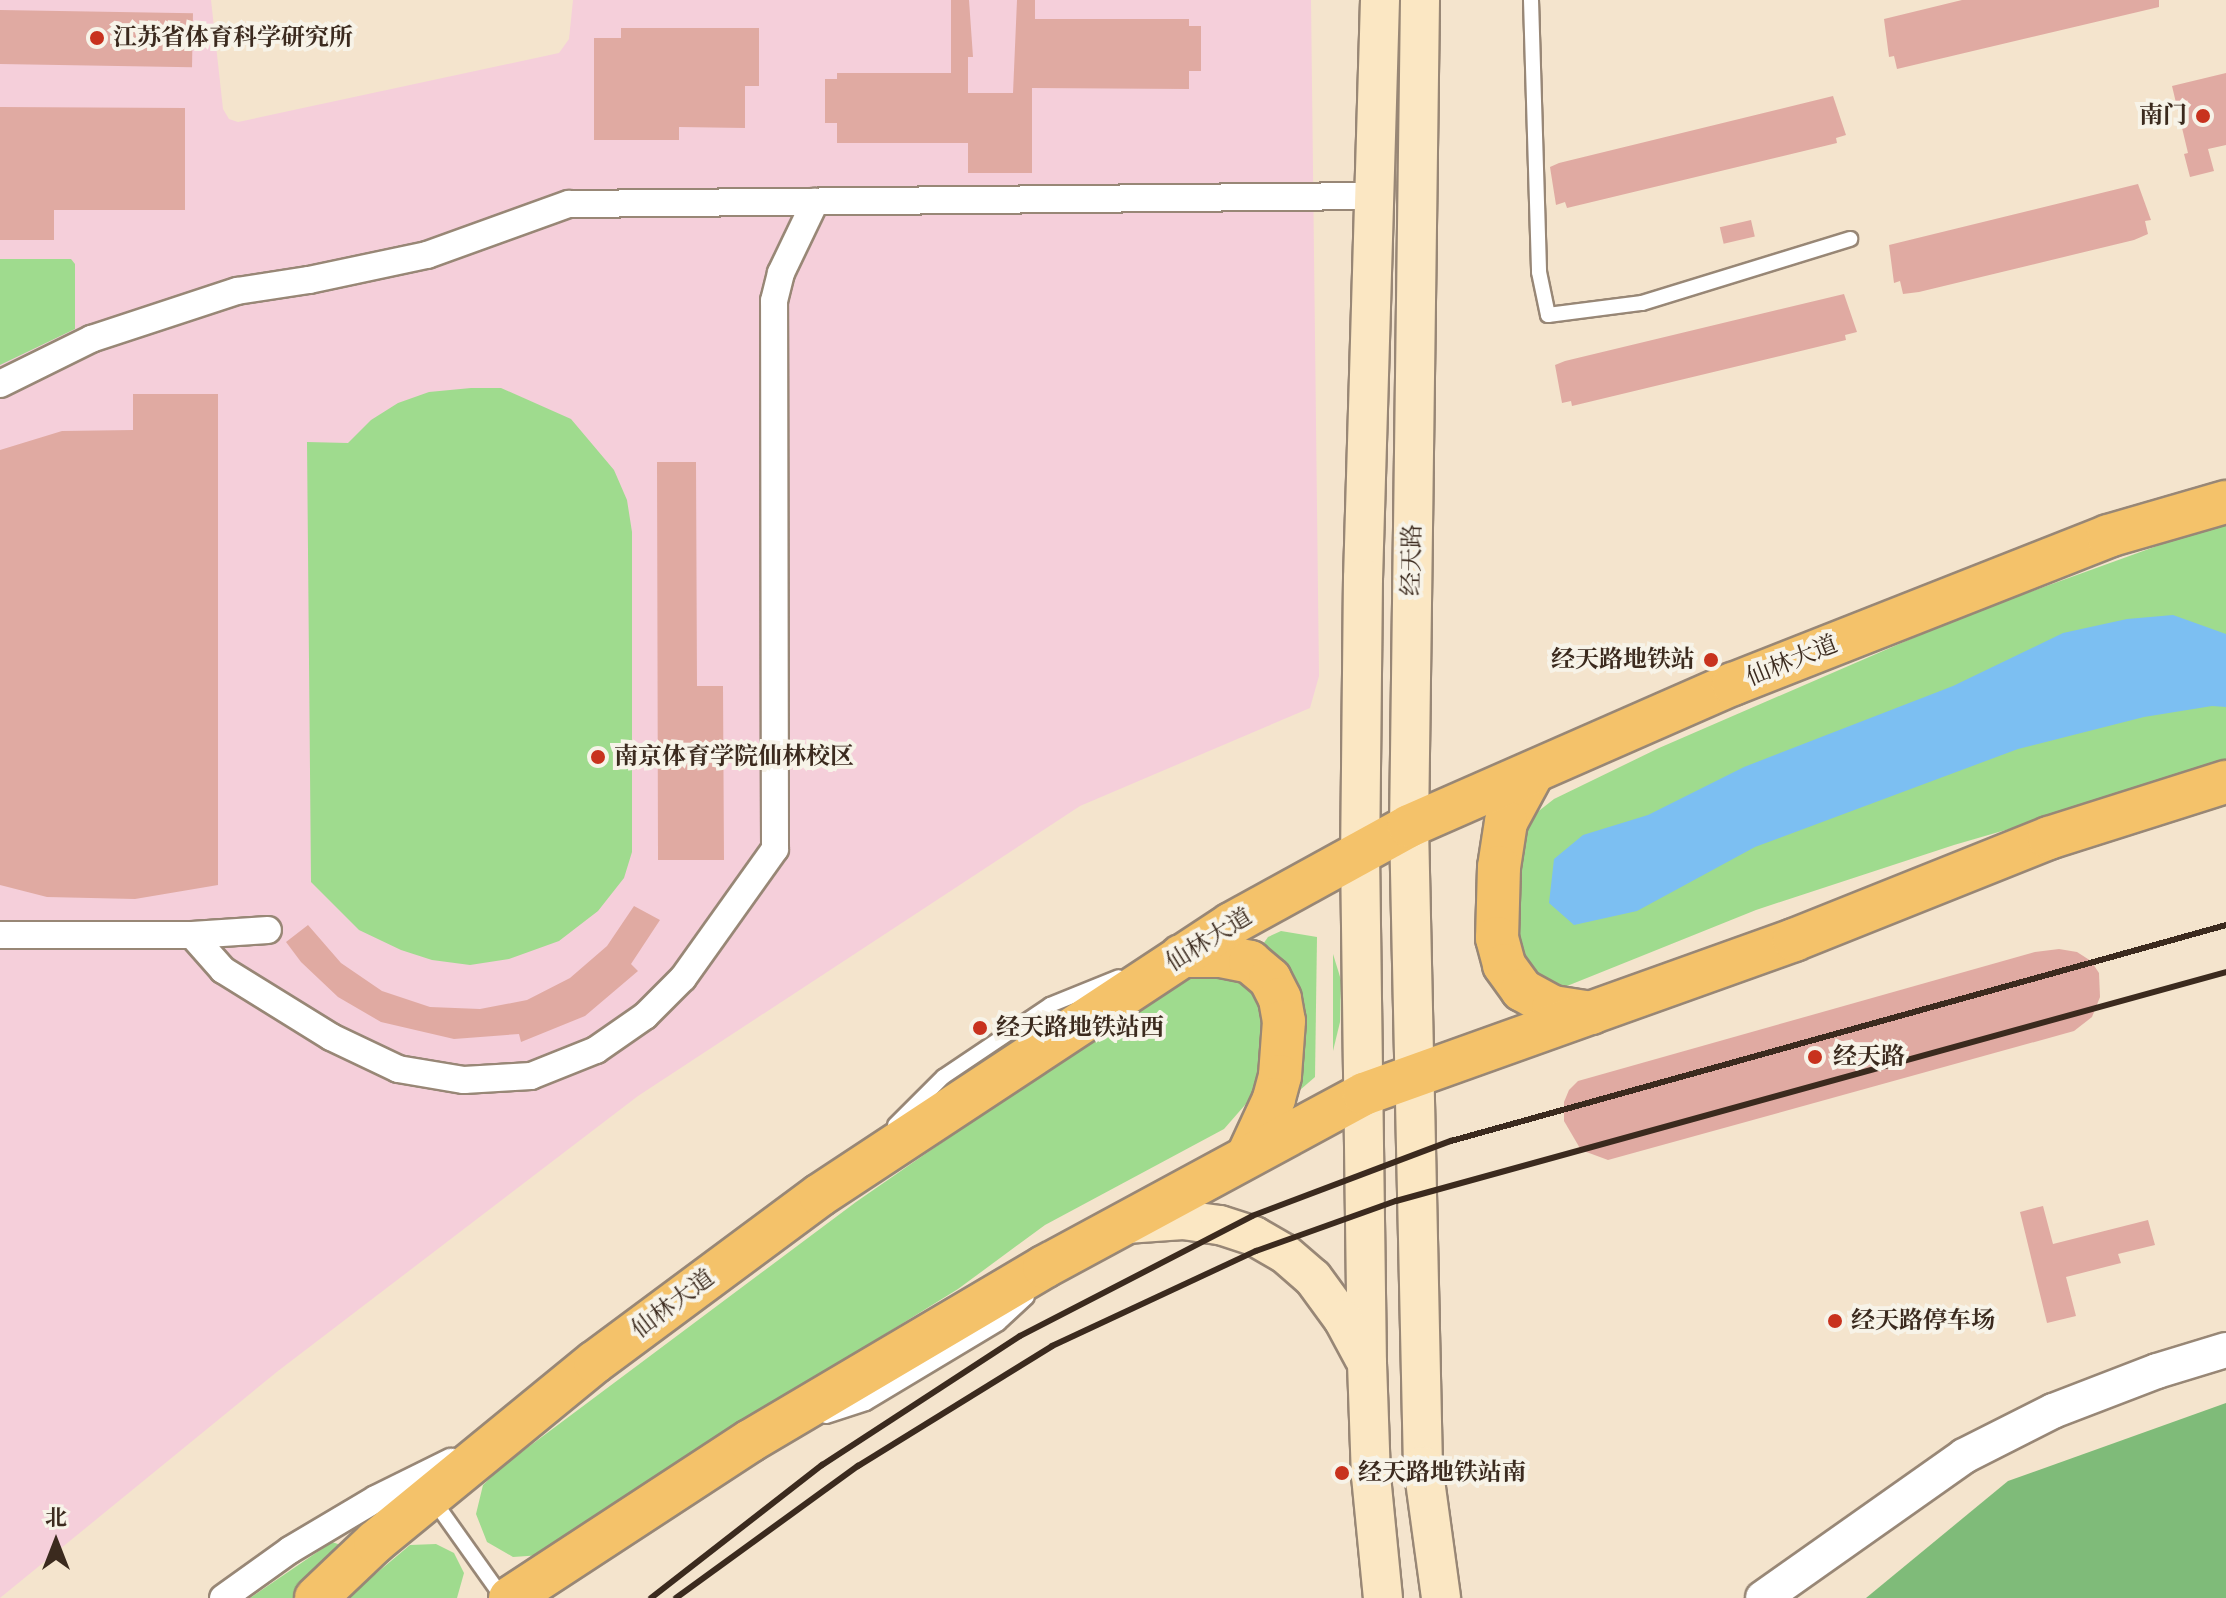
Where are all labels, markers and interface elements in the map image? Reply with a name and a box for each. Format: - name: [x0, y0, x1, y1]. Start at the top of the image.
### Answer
- place label: 江苏省体育科学研究所: [113, 24, 353, 52]
- marker: 江苏省体育科学研究所: [88, 29, 106, 47]
- place label: 南门: [2139, 102, 2187, 130]
- marker: 南门: [2194, 107, 2212, 125]
- street label: 经天路: [1397, 524, 1427, 596]
- street label: 仙林大道: [1742, 630, 1842, 692]
- place label: 经天路地铁站: [1551, 646, 1695, 674]
- marker: 经天路地铁站: [1702, 651, 1720, 669]
- place label: 南京体育学院仙林校区: [614, 743, 854, 771]
- marker: 南京体育学院仙林校区: [589, 748, 607, 766]
- street label: 仙林大道: [1161, 902, 1257, 978]
- place label: 经天路地铁站西: [996, 1014, 1164, 1042]
- marker: 经天路地铁站西: [971, 1019, 989, 1037]
- place label: 经天路: [1833, 1043, 1905, 1071]
- marker: 经天路: [1804, 1046, 1826, 1068]
- street label: 仙林大道: [626, 1264, 720, 1344]
- place label: 经天路停车场: [1851, 1307, 1995, 1335]
- marker: 经天路停车场: [1826, 1312, 1844, 1330]
- place label: 经天路地铁站南: [1358, 1459, 1526, 1487]
- marker: 经天路地铁站南: [1333, 1464, 1351, 1482]
- north arrow: [16, 1502, 96, 1582]
- text: 北: [45, 1505, 67, 1531]

